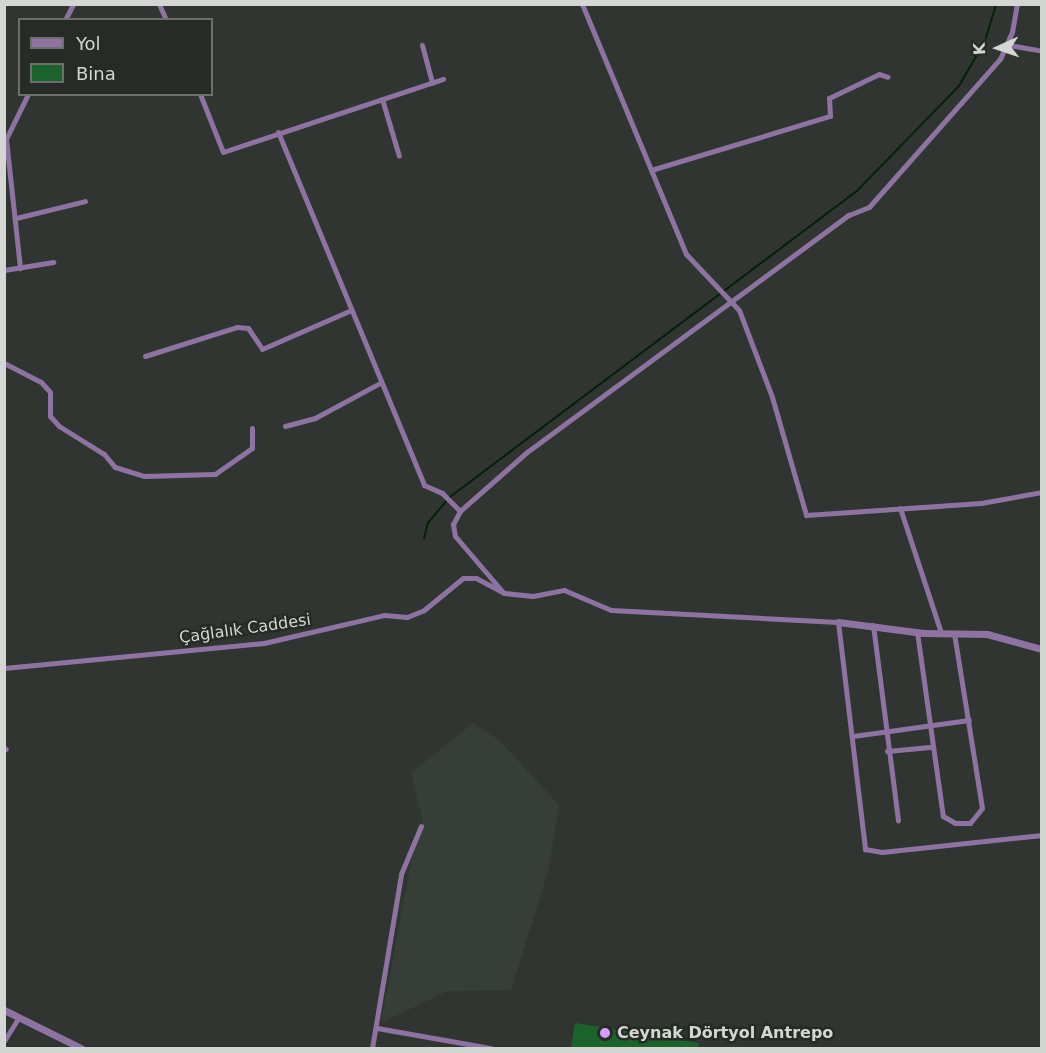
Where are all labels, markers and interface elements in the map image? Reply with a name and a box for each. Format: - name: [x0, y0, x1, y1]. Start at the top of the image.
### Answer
- legend: [18, 18, 213, 96]
- north arrow: [968, 18, 1028, 78]
- text: Yol: [76, 33, 101, 54]
- text: K: [970, 42, 989, 56]
- text: Bina: [76, 63, 116, 84]
- street label: Çağlalık Caddesi: [178, 610, 312, 648]
- place label: Ceynak Dörtyol Antrepo: [617, 1023, 833, 1043]
- marker: Ceynak Dörtyol Antrepo: [598, 1026, 612, 1040]

